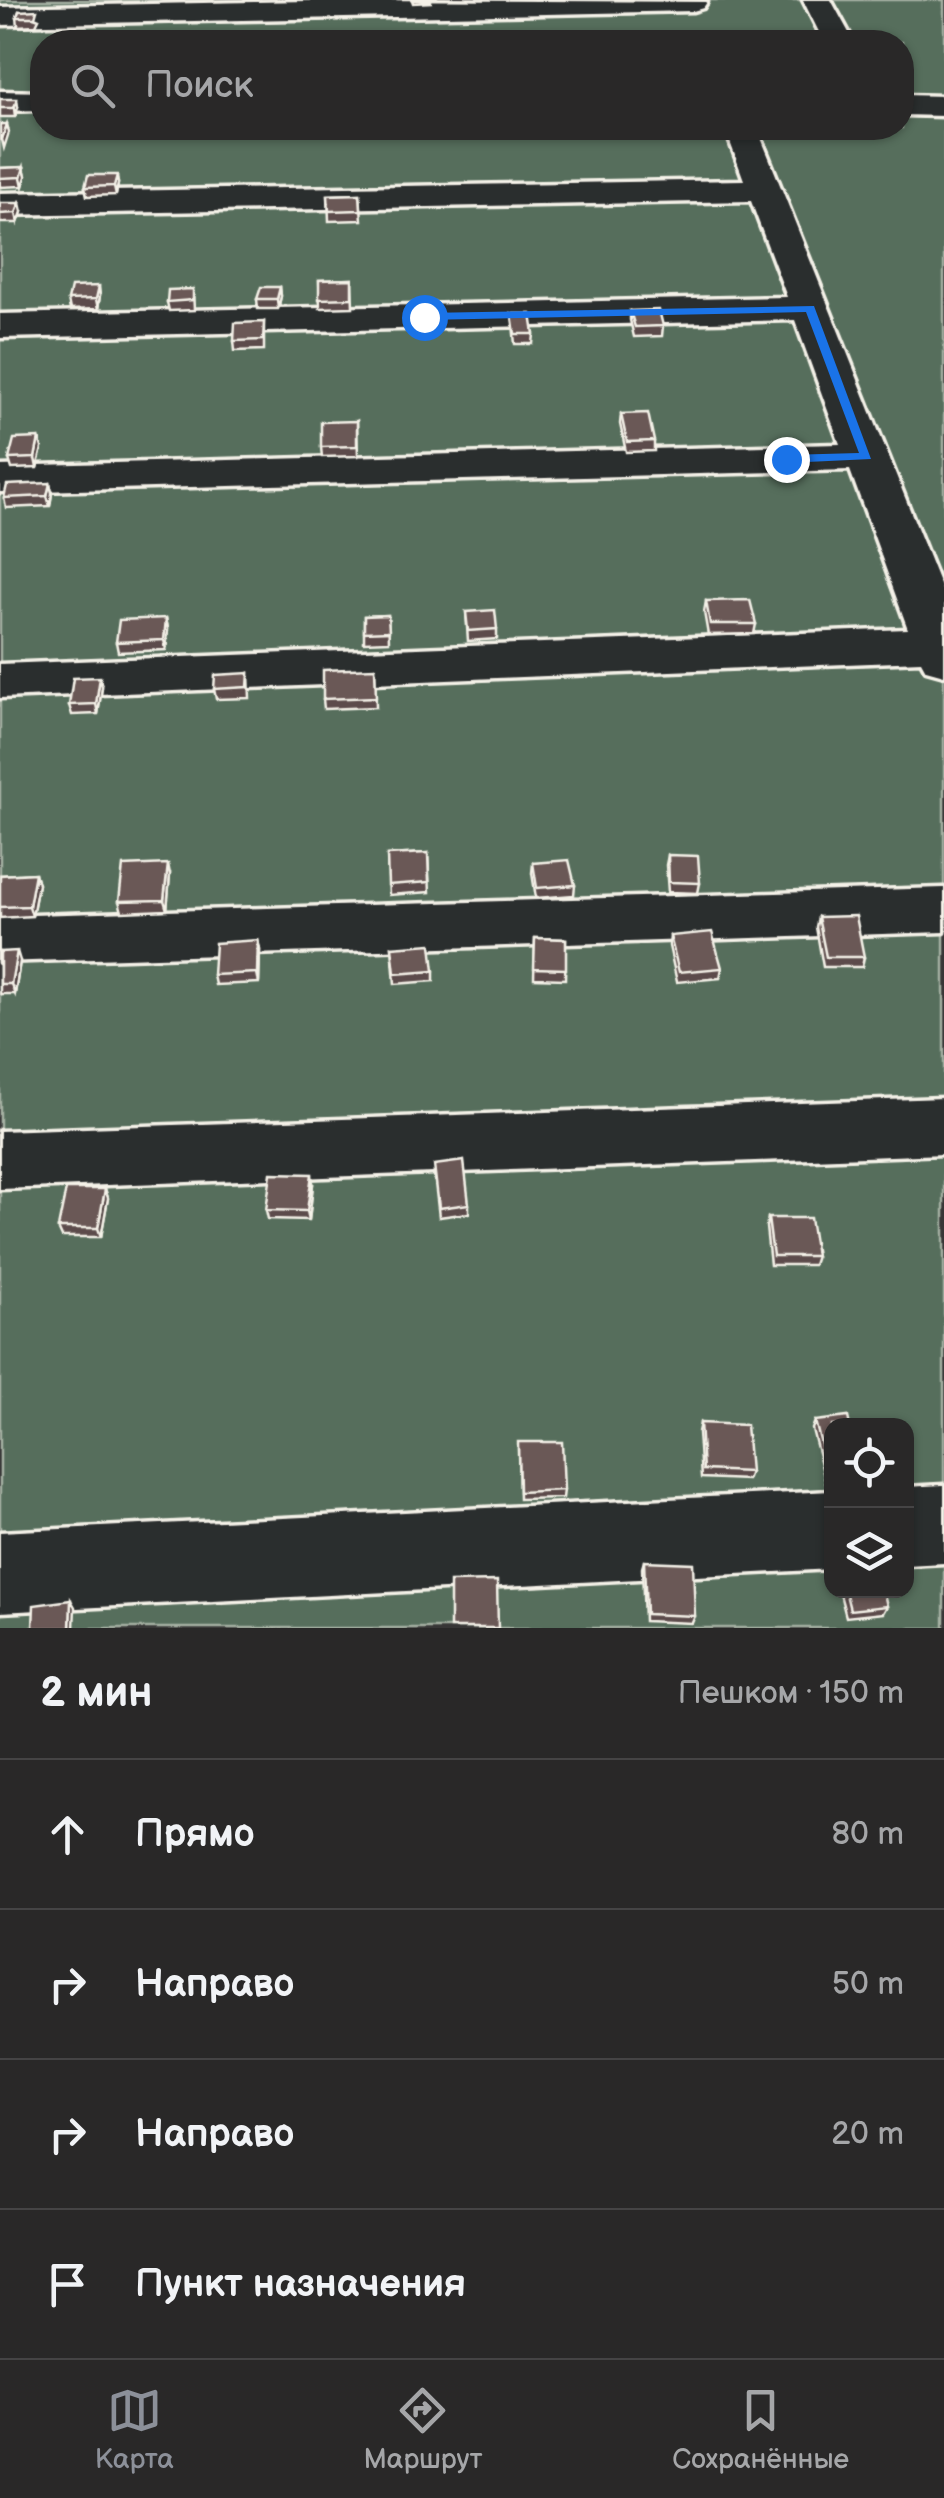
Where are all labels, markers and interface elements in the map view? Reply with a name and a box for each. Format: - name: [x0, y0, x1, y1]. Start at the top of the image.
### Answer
- search box: [30, 30, 914, 140]
- icon: search: [65, 58, 120, 113]
- text: Поиск: [145, 63, 253, 108]
- route start: [402, 295, 448, 341]
- route end: [764, 437, 810, 483]
- map controls: [824, 1418, 914, 1598]
- button: locate: [824, 1418, 914, 1508]
- button: layers: [824, 1508, 914, 1598]
- text: 2 мин: [40, 1668, 152, 1719]
- text: Пешком · 150 m: [678, 1674, 904, 1713]
- icon: ahead: [40, 1807, 95, 1862]
- text: Прямо: [135, 1812, 254, 1857]
- text: 80 m: [831, 1815, 904, 1854]
- icon: right: [40, 1957, 95, 2012]
- text: Направо: [135, 1962, 294, 2007]
- text: 50 m: [832, 1965, 904, 2004]
- icon: right: [40, 2107, 95, 2162]
- text: Направо: [135, 2112, 294, 2157]
- text: 20 m: [831, 2115, 904, 2154]
- icon: arrive: [40, 2257, 95, 2312]
- text: Пункт назначения: [135, 2262, 466, 2307]
- tab: Карта: [95, 2383, 174, 2476]
- tab: Маршрут: [363, 2383, 483, 2476]
- tab: Сохранённые: [672, 2383, 849, 2476]

